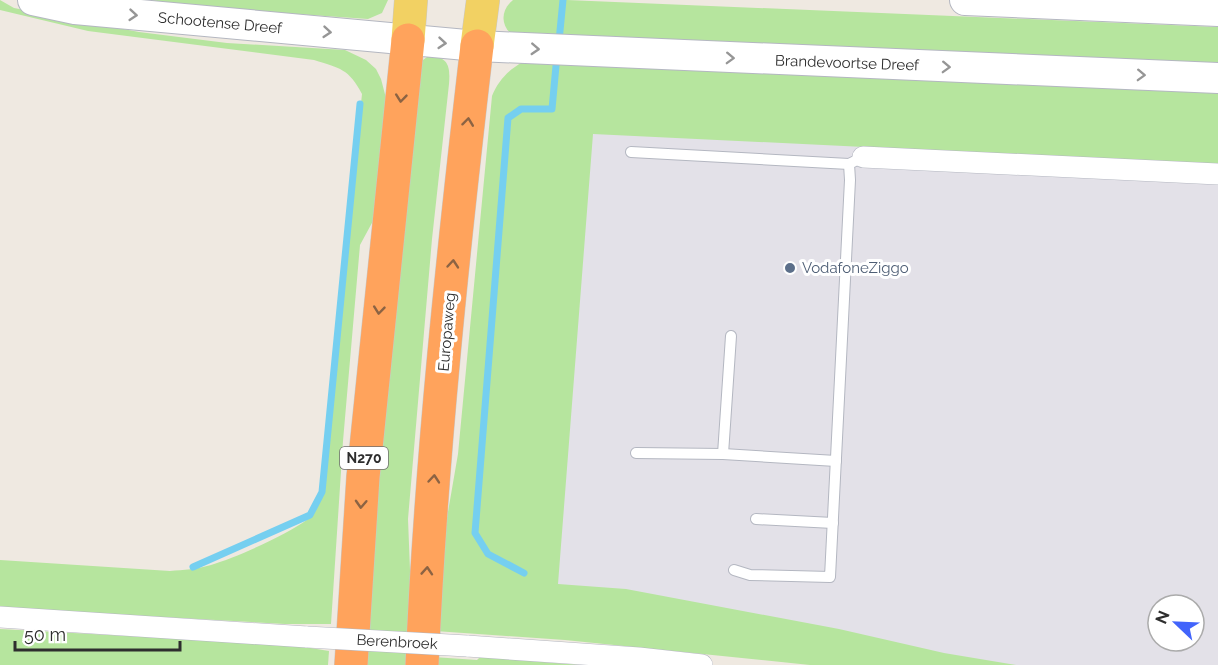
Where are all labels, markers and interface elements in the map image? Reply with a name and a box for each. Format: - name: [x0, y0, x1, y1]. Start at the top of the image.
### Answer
- one-way arrow: [128, 8, 137, 21]
- street label: Schootense Dreef: [157, 9, 284, 37]
- one-way arrow: [323, 26, 332, 39]
- one-way arrow: [438, 36, 447, 49]
- one-way arrow: [531, 43, 540, 56]
- one-way arrow: [726, 51, 735, 64]
- street label: Brandevoortse Dreef: [775, 51, 920, 75]
- one-way arrow: [941, 60, 950, 73]
- one-way arrow: [1136, 68, 1145, 81]
- one-way arrow: [395, 93, 408, 103]
- one-way arrow: [461, 117, 474, 127]
- place label: VodafoneZiggo: [802, 259, 909, 277]
- one-way arrow: [446, 260, 459, 269]
- marker: VodafoneZiggo: [783, 261, 797, 275]
- street label: Europaweg: [435, 292, 459, 372]
- one-way arrow: [373, 305, 385, 314]
- road number: N270: [340, 447, 388, 469]
- one-way arrow: [427, 475, 440, 484]
- one-way arrow: [355, 499, 368, 508]
- one-way arrow: [420, 566, 433, 575]
- north arrow: [1146, 593, 1206, 653]
- text: N: [1152, 608, 1174, 627]
- scale bar: [15, 614, 180, 652]
- text: 50 m: [24, 624, 66, 645]
- street label: Berenbroek: [356, 631, 438, 653]

